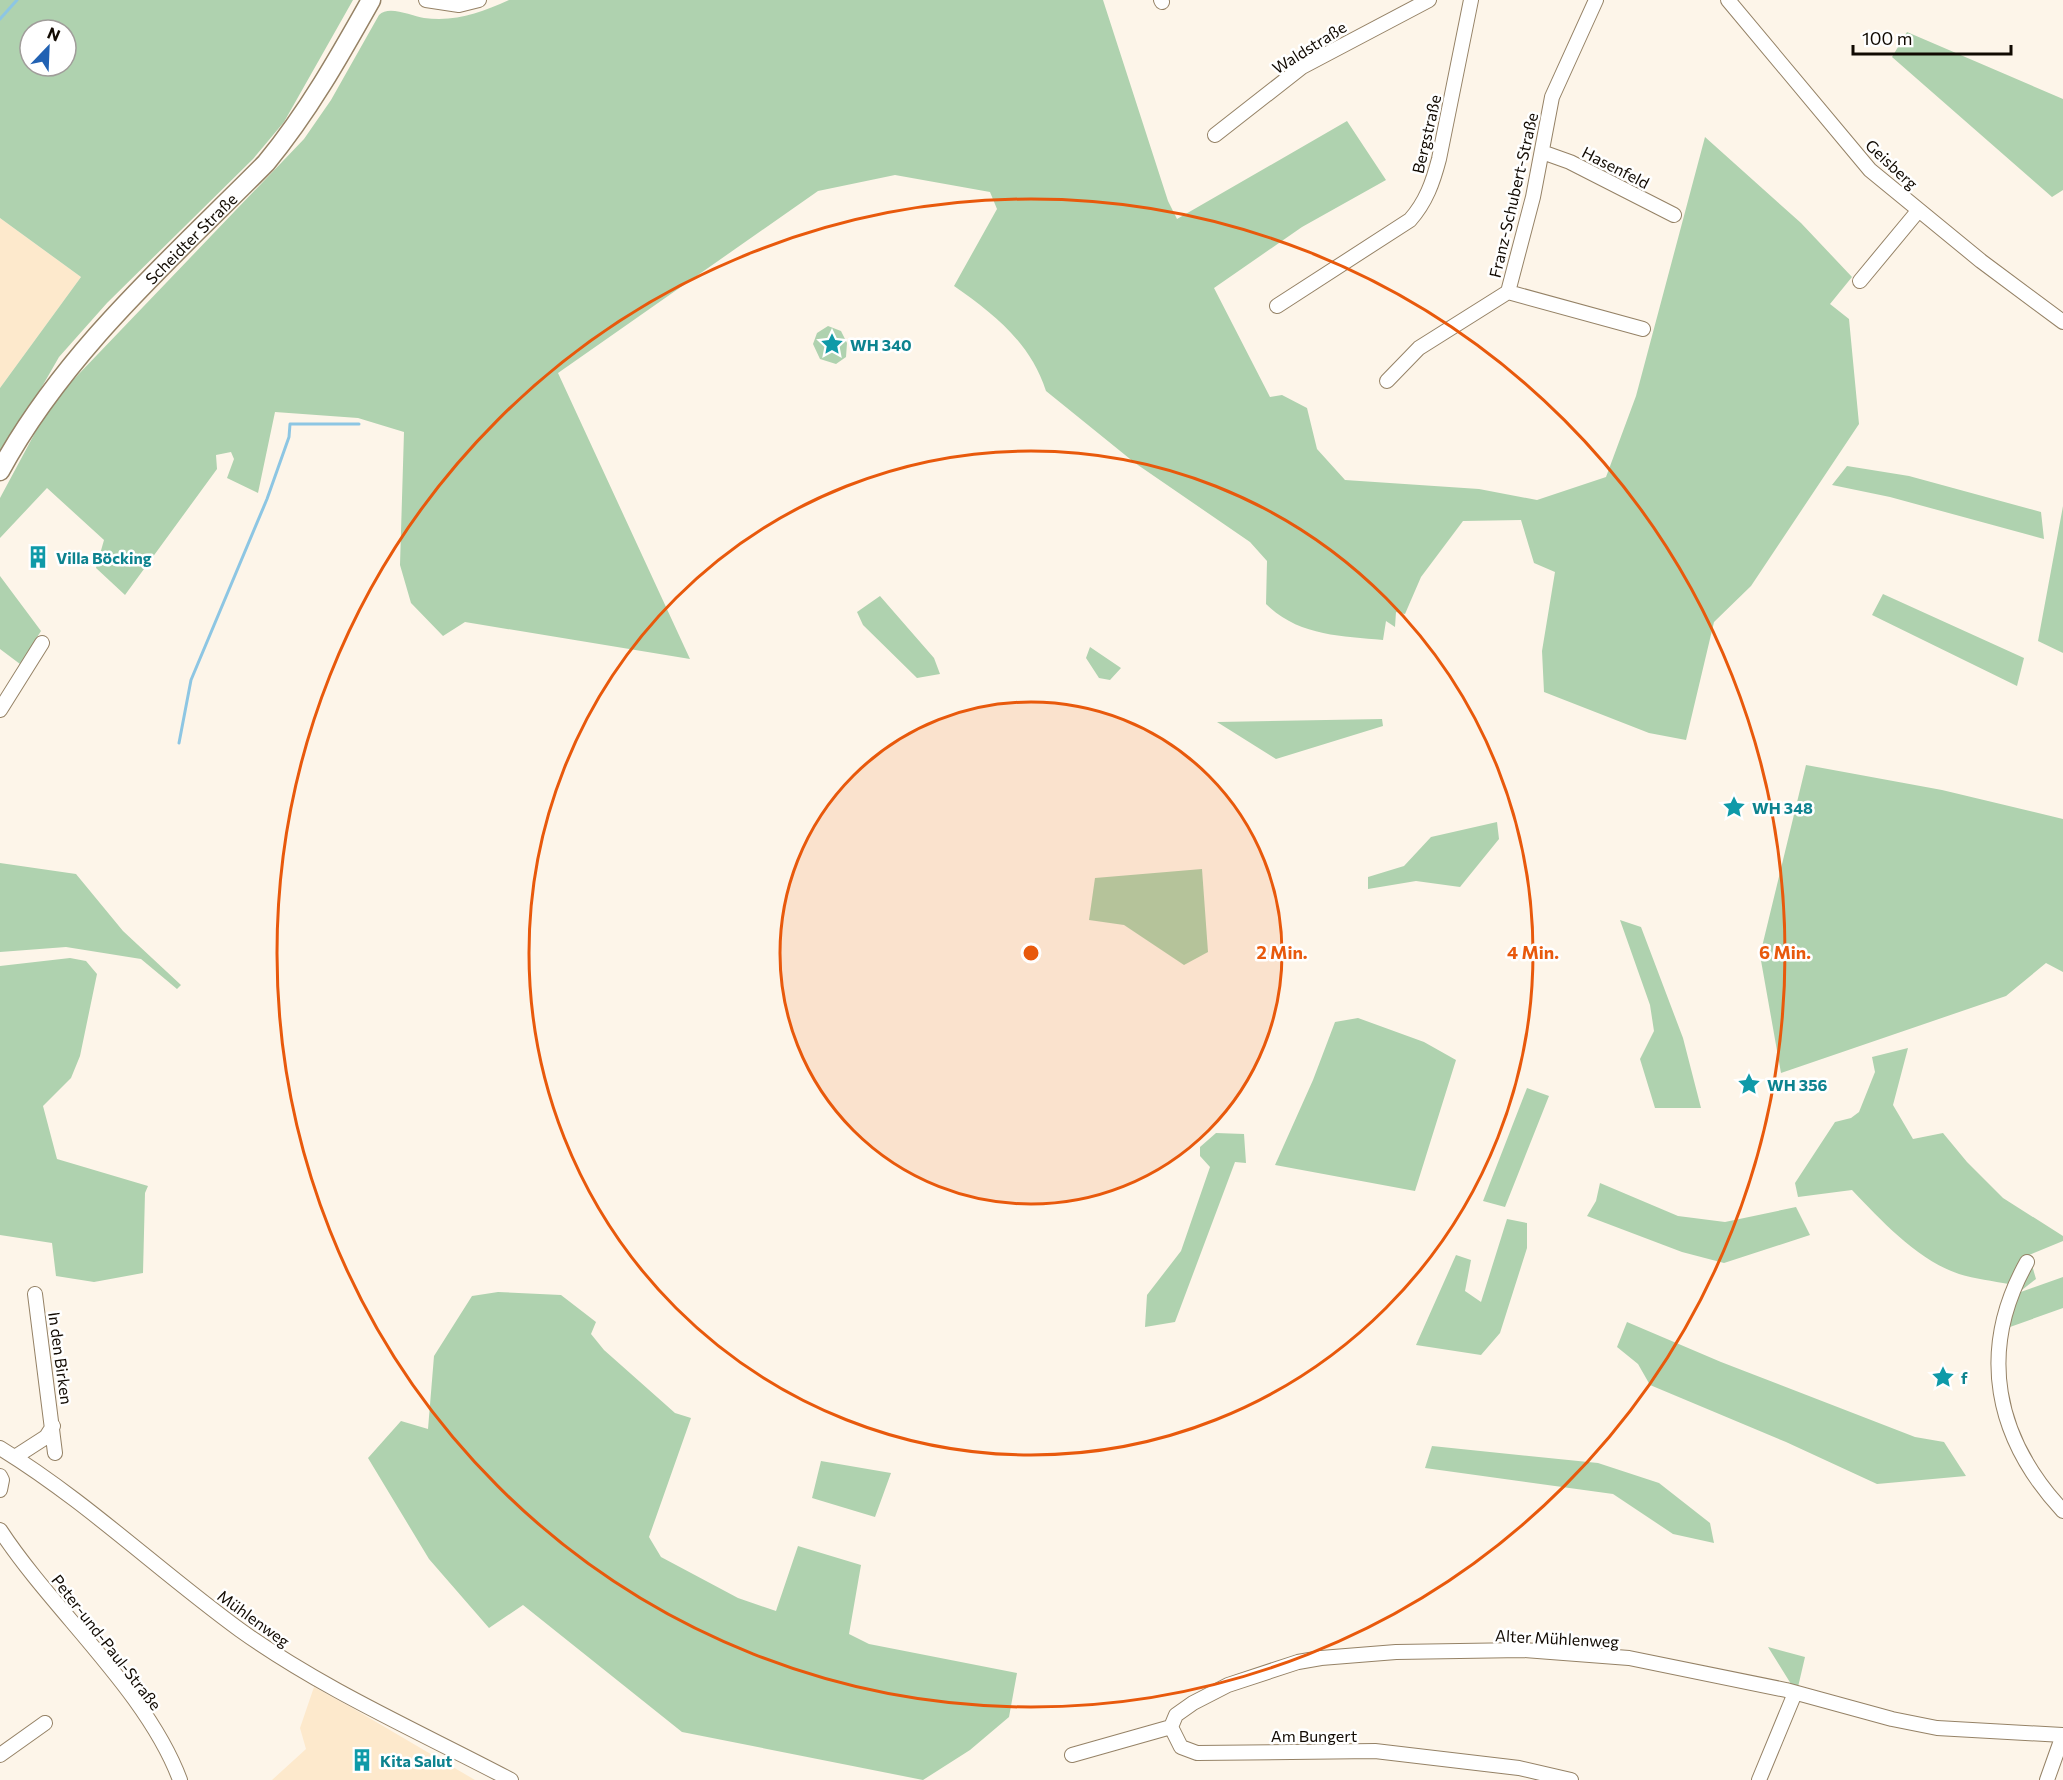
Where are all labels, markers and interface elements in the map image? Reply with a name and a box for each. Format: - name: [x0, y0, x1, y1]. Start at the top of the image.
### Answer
- street label: Waldstraße: [1268, 17, 1350, 77]
- north arrow: [18, 18, 78, 78]
- scale bar: [1853, 18, 2010, 56]
- text: N: [45, 23, 63, 45]
- text: 100 m: [1862, 27, 1912, 49]
- street label: Bergstraße: [1408, 93, 1444, 175]
- street label: Franz-Schubert-Straße: [1485, 111, 1541, 279]
- street label: Geisberg: [1862, 135, 1922, 193]
- street label: Hasenfeld: [1579, 142, 1653, 192]
- street label: Scheidter Straße: [141, 189, 240, 288]
- place icon: WH 340: [819, 331, 845, 357]
- place label: WH 340: [850, 335, 912, 354]
- building icon: Villa Böcking: [25, 544, 51, 570]
- place label: Villa Böcking: [56, 548, 152, 567]
- place icon: WH 348: [1721, 794, 1747, 820]
- place label: WH 348: [1752, 798, 1813, 817]
- text: 2 Min.: [1256, 941, 1308, 963]
- text: 4 Min.: [1507, 941, 1559, 963]
- text: 6 Min.: [1759, 941, 1811, 963]
- centre of rings: [1021, 943, 1041, 963]
- place icon: WH 356: [1736, 1071, 1762, 1097]
- place label: WH 356: [1767, 1075, 1827, 1094]
- street label: In den Birken: [45, 1310, 77, 1406]
- place icon: f: [1930, 1364, 1956, 1390]
- place label: f: [1961, 1368, 1968, 1387]
- street label: Peter-und-Paul-Straße: [48, 1570, 166, 1714]
- street label: Mühlenweg: [214, 1585, 294, 1651]
- street label: Alter Mühlenweg: [1495, 1625, 1620, 1651]
- street label: Am Bungert: [1271, 1726, 1358, 1745]
- building icon: Kita Salut: [349, 1747, 375, 1773]
- place label: Kita Salut: [380, 1751, 452, 1770]

